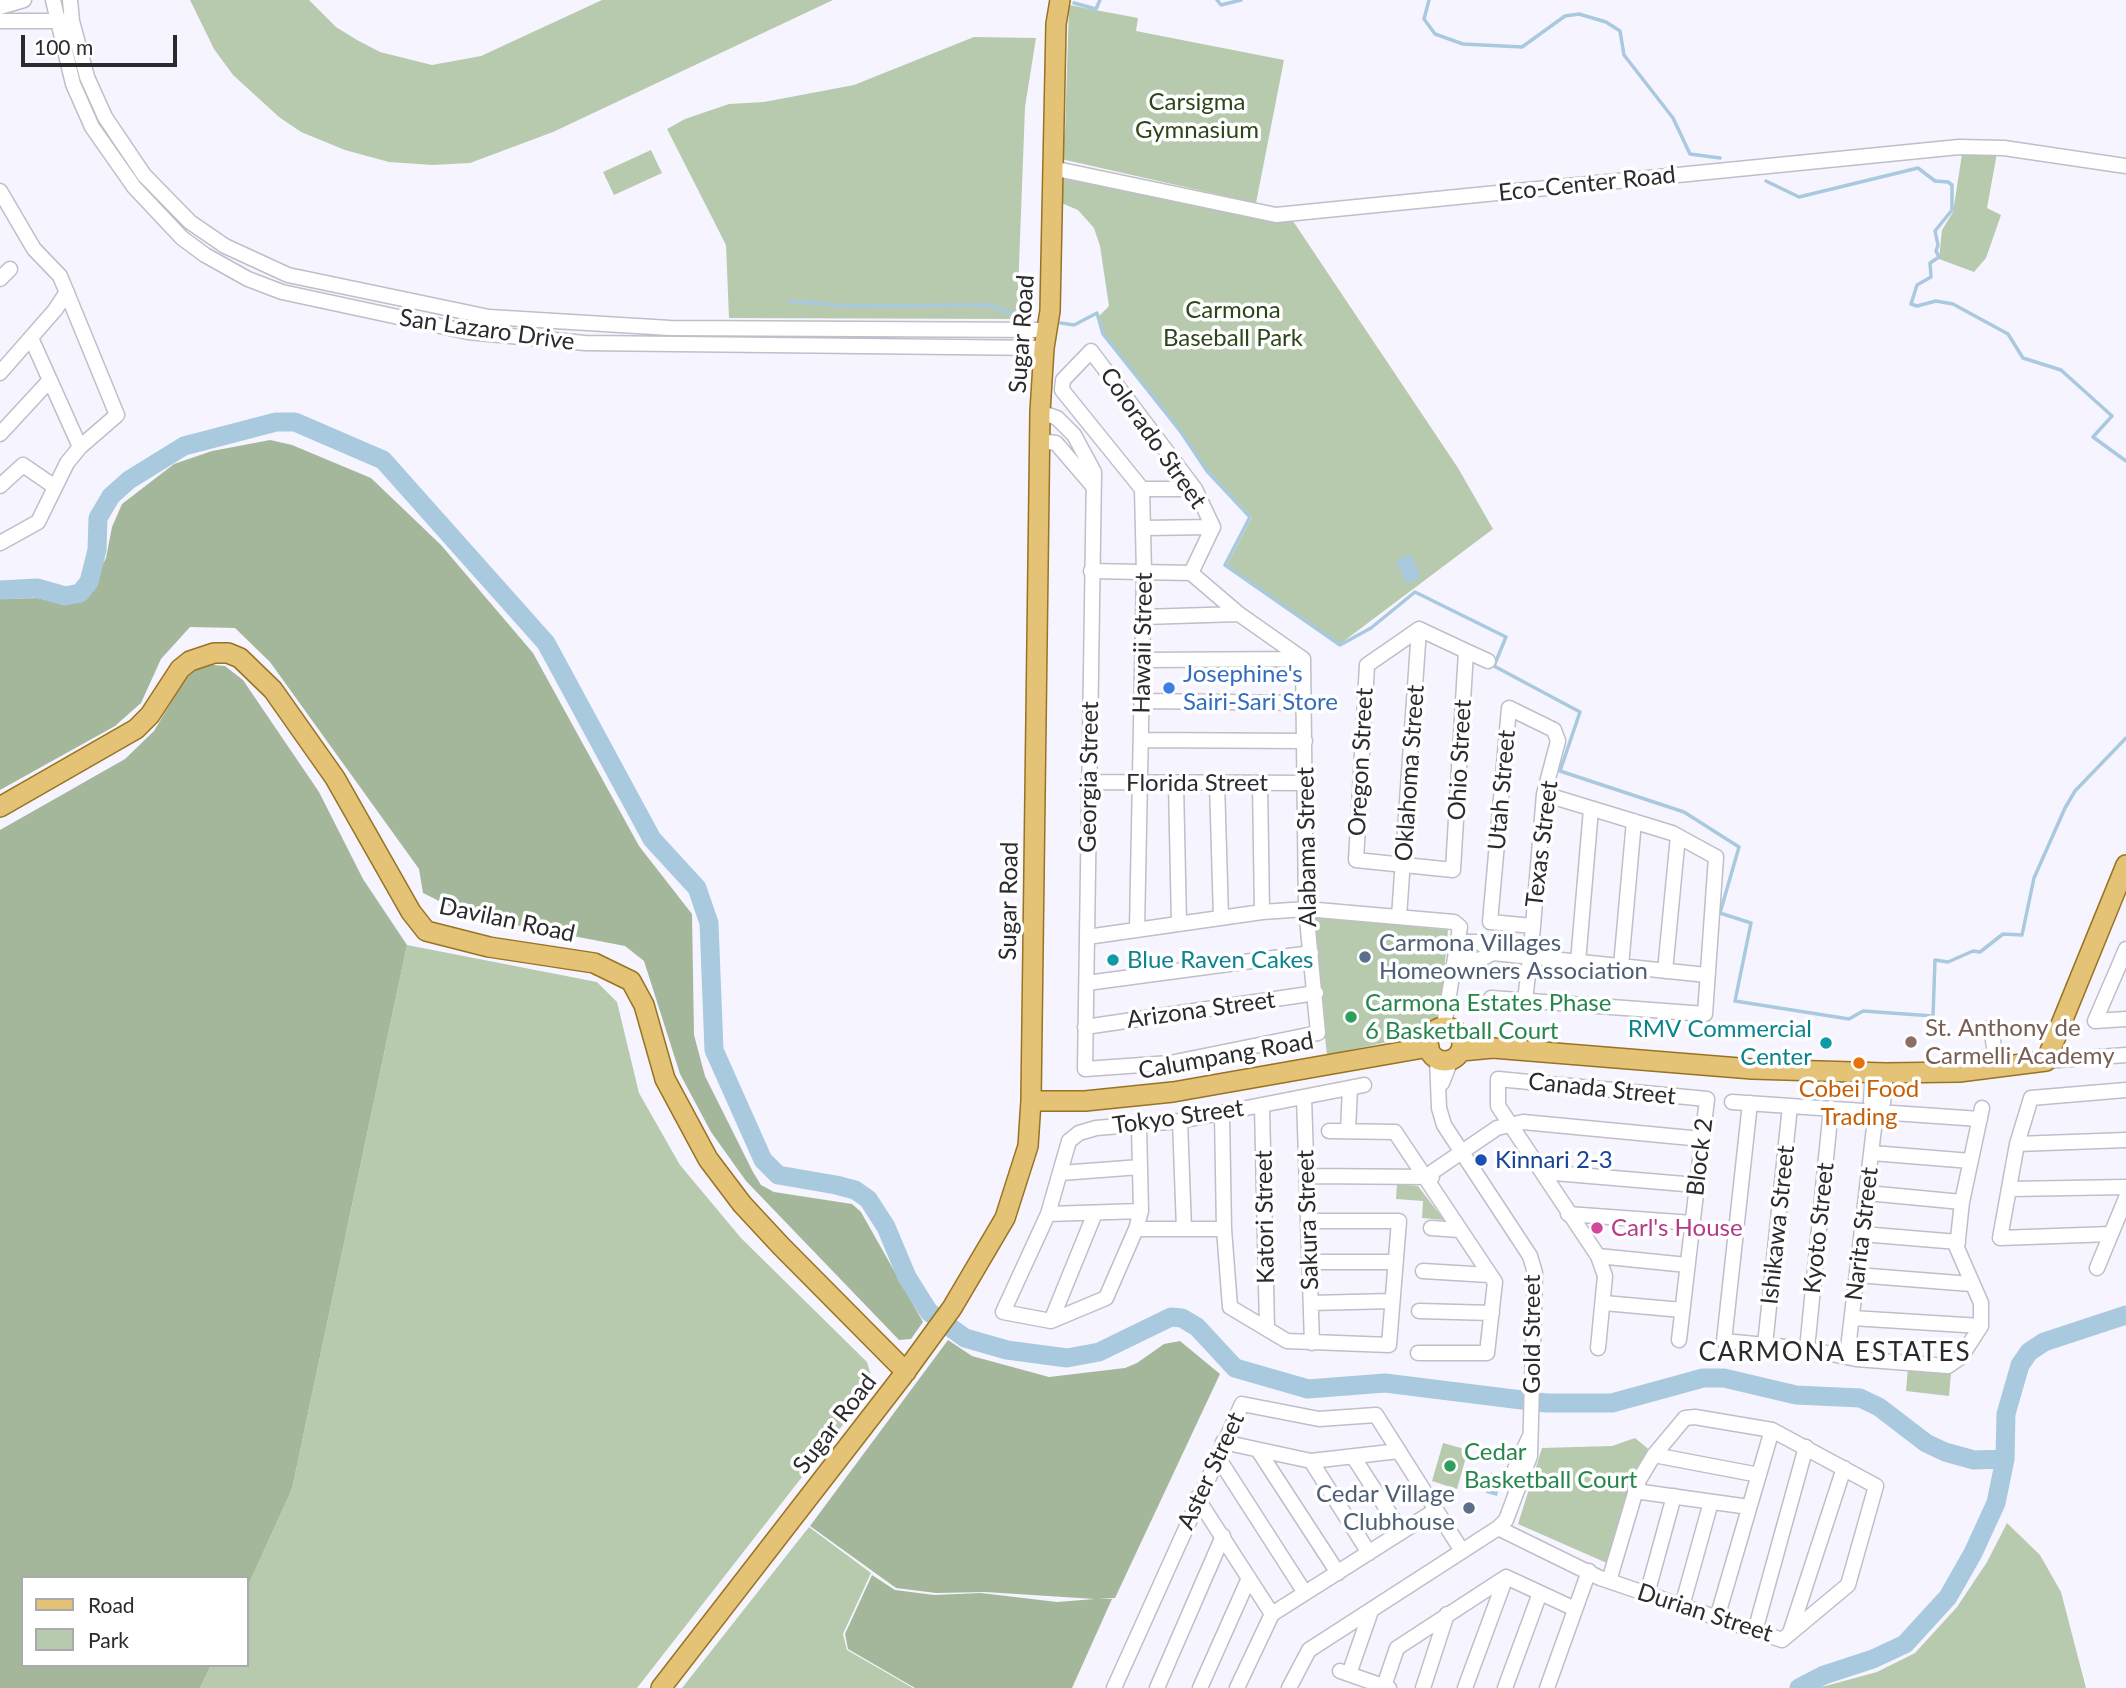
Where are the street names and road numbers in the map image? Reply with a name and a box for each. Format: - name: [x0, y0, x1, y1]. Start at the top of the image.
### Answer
- street label: Eco-Center Road: [1497, 160, 1677, 208]
- street label: Sugar Road: [1003, 274, 1041, 394]
- street label: San Lazaro Drive: [398, 303, 576, 357]
- street label: Colorado Street: [1094, 362, 1212, 514]
- street label: Hawaii Street: [1127, 572, 1159, 714]
- street label: Oklahoma Street: [1389, 684, 1431, 862]
- street label: Oregon Street: [1343, 687, 1379, 837]
- street label: Ohio Street: [1442, 699, 1478, 821]
- street label: Georgia Street: [1073, 701, 1105, 853]
- street label: Utah Street: [1482, 729, 1522, 851]
- street label: Alabama Street: [1291, 767, 1323, 927]
- street label: Florida Street: [1126, 769, 1268, 797]
- street label: Texas Street: [1520, 779, 1564, 909]
- street label: Sugar Road: [994, 841, 1024, 961]
- street label: Davilan Road: [436, 892, 578, 948]
- street label: Arizona Street: [1125, 985, 1277, 1035]
- street label: Calumpang Road: [1136, 1026, 1316, 1086]
- street label: Canada Street: [1527, 1067, 1677, 1111]
- street label: Tokyo Street: [1111, 1094, 1245, 1140]
- street label: Block 2: [1681, 1116, 1719, 1198]
- street label: Ishikawa Street: [1755, 1144, 1801, 1306]
- street label: Sakura Street: [1291, 1149, 1325, 1291]
- street label: Katori Street: [1249, 1150, 1281, 1284]
- street label: Kyoto Street: [1798, 1161, 1840, 1295]
- street label: Narita Street: [1840, 1166, 1884, 1302]
- street label: Gold Street: [1518, 1274, 1546, 1394]
- street label: Sugar Road: [787, 1368, 883, 1480]
- street label: Aster Street: [1171, 1408, 1251, 1534]
- street label: Durian Street: [1634, 1578, 1776, 1648]

